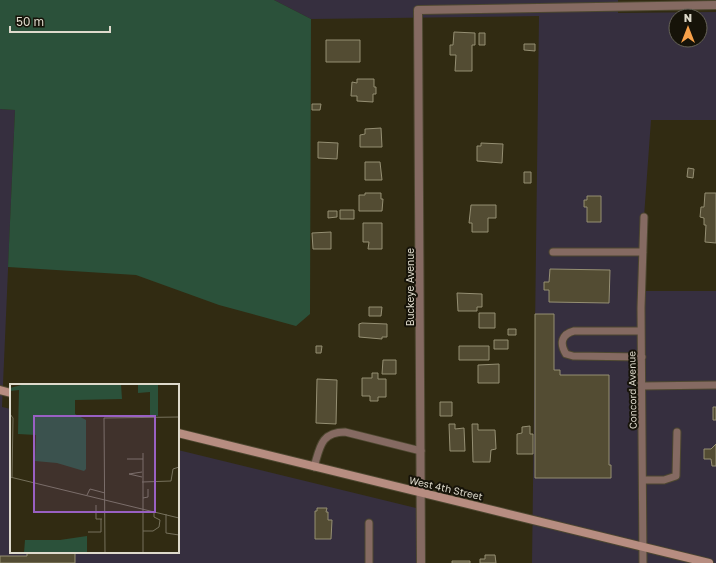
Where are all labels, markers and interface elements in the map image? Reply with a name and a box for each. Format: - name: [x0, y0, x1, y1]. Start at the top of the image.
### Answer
- scale bar: [10, 8, 110, 34]
- north arrow: [668, 8, 708, 48]
- text: N: [684, 11, 692, 24]
- text: 50 m: [16, 14, 44, 29]
- street label: Buckeye Avenue: [404, 248, 416, 326]
- street label: Concord Avenue: [625, 351, 639, 429]
- inset map: [10, 384, 179, 553]
- street label: West 4th Street: [408, 474, 484, 502]

